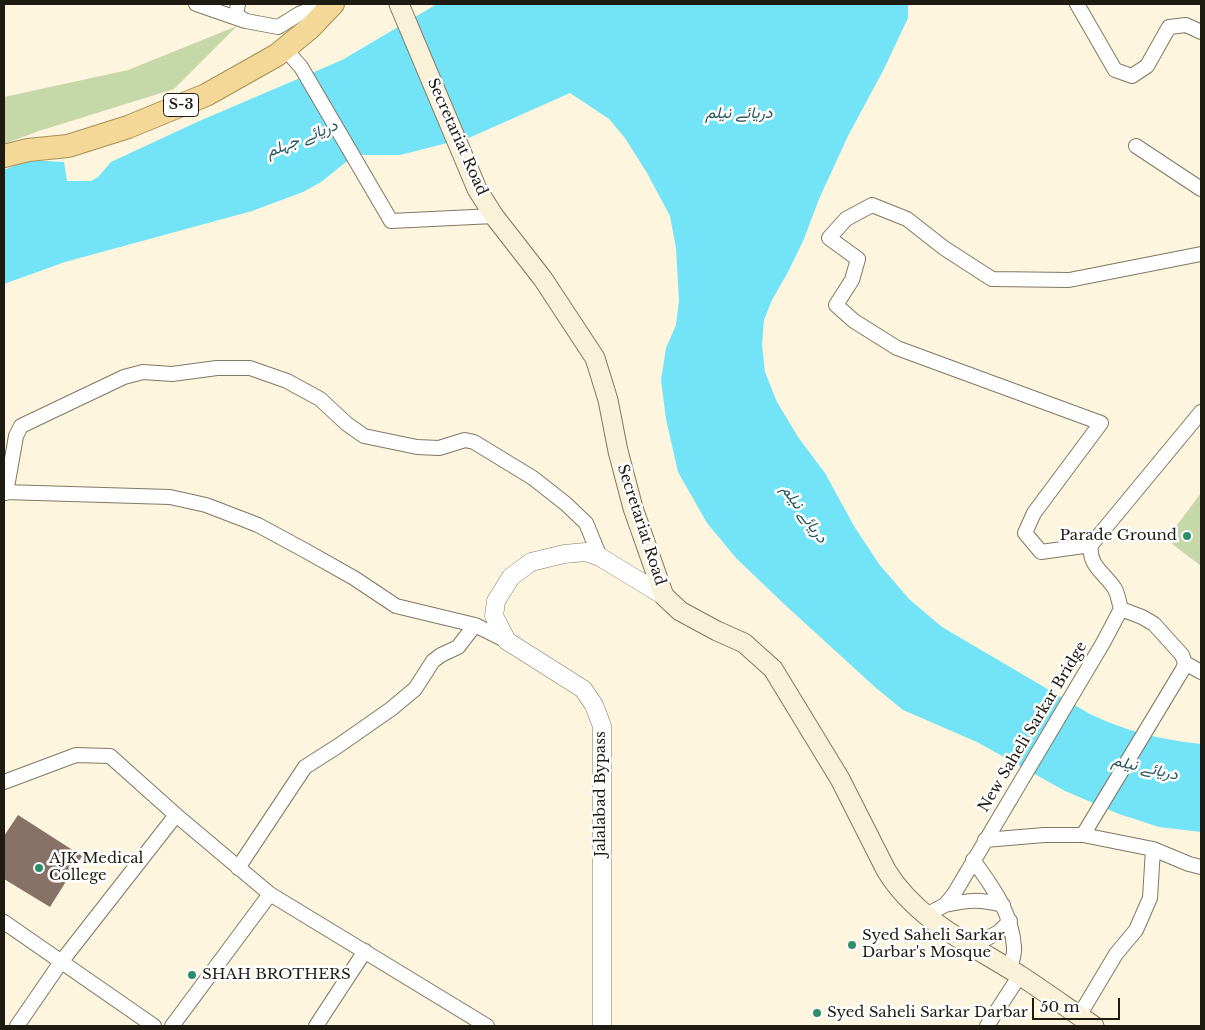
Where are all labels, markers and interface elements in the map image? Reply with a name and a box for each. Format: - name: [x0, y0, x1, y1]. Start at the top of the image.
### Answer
- street label: Secretariat Road: [423, 76, 491, 198]
- road number: S-3: [164, 94, 198, 116]
- water label: دریائے نیلم: [705, 103, 773, 123]
- water label: دریائے جہلم: [263, 116, 341, 162]
- street label: Secretariat Road: [613, 462, 669, 588]
- water label: دریائے نیلم: [777, 481, 831, 547]
- place label: Parade Ground: [1060, 527, 1177, 545]
- marker: Parade Ground: [1181, 530, 1193, 542]
- street label: New Saheli Sarkar Bridge: [975, 639, 1091, 815]
- street label: Jalalabad Bypass: [592, 731, 610, 857]
- water label: دریائے نیلم: [1110, 751, 1180, 785]
- place label: AJK Medical College: [49, 850, 143, 885]
- marker: AJK Medical College: [33, 862, 45, 874]
- place label: Syed Saheli Sarkar Darbar's Mosque: [862, 927, 1005, 962]
- marker: Syed Saheli Sarkar Darbar's Mosque: [846, 939, 858, 951]
- place label: SHAH BROTHERS: [202, 966, 351, 984]
- marker: SHAH BROTHERS: [186, 969, 198, 981]
- scale bar: [1035, 988, 1122, 1020]
- text: 50 m: [1040, 997, 1080, 1016]
- place label: Syed Saheli Sarkar Darbar: [827, 1004, 1028, 1022]
- marker: Syed Saheli Sarkar Darbar: [811, 1007, 823, 1019]

